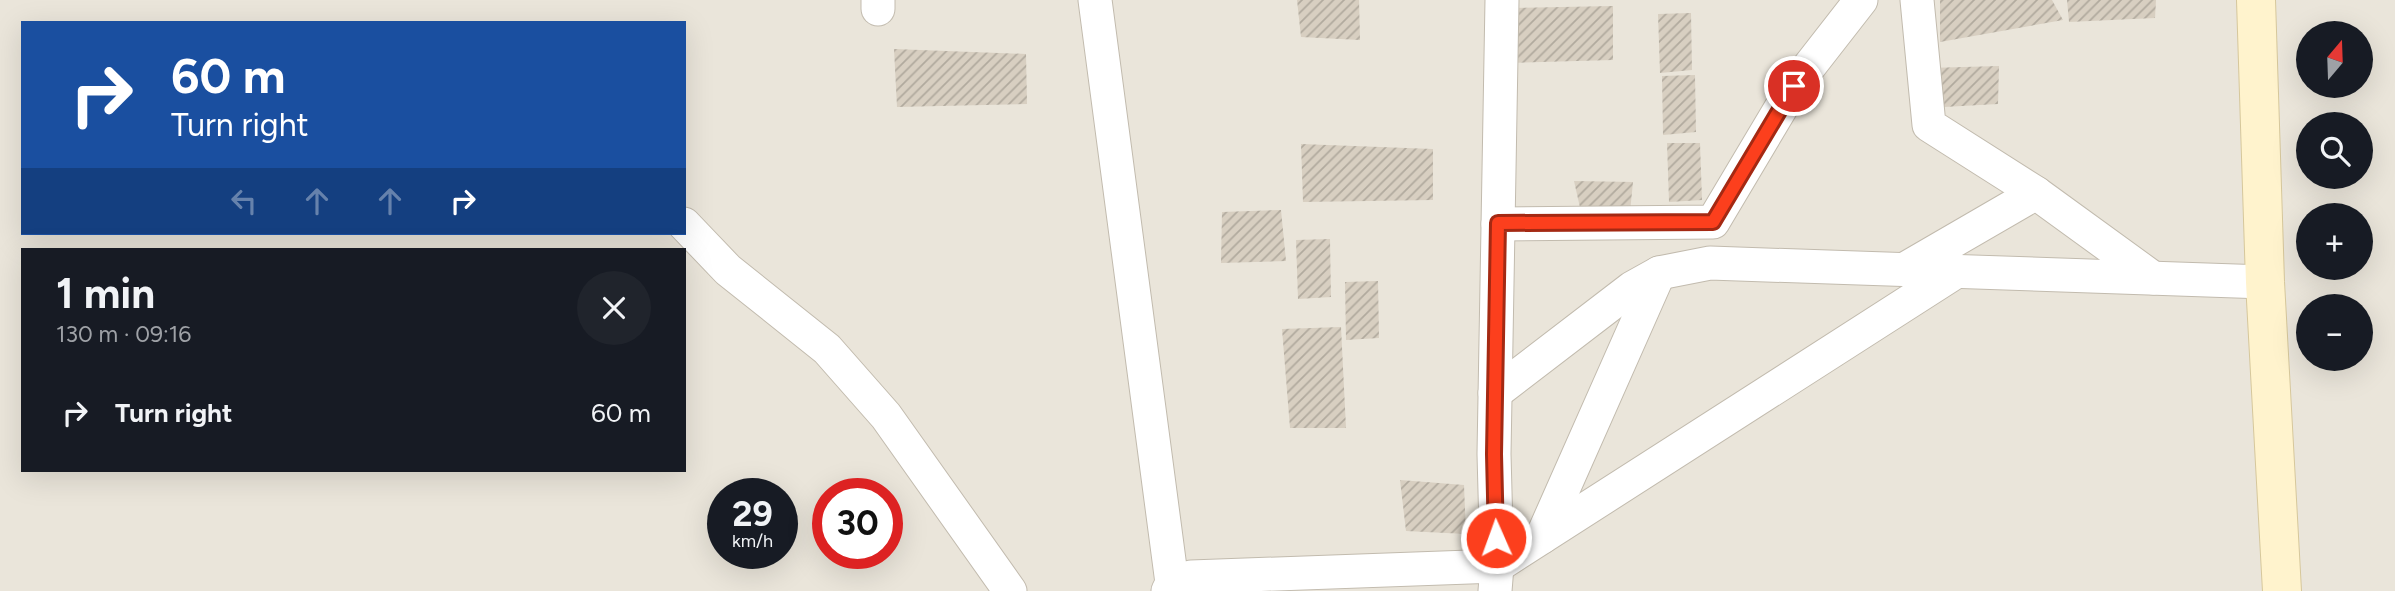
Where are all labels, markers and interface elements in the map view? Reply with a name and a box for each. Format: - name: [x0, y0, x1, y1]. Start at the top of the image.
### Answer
- north arrow: [2296, 21, 2373, 98]
- map controls: [2296, 21, 2373, 371]
- text: 60 m: [171, 46, 286, 105]
- icon: right: [56, 49, 147, 140]
- pin: [1764, 56, 1824, 116]
- icon: arrive: [1775, 67, 1813, 105]
- text: Turn right: [171, 106, 309, 144]
- button: search: [2296, 112, 2373, 189]
- icon: left: [225, 182, 263, 220]
- icon: ahead: [298, 182, 336, 220]
- icon: ahead: [371, 182, 409, 220]
- icon: right: [444, 182, 482, 220]
- button: +: [2296, 203, 2373, 280]
- text: 1 min: [56, 268, 155, 319]
- button: close: [577, 271, 651, 345]
- button: −: [2296, 294, 2373, 371]
- text: 130 m · 09:16: [56, 320, 191, 348]
- icon: right: [56, 394, 94, 432]
- text: Turn right: [115, 397, 232, 429]
- text: 60 m: [591, 397, 651, 429]
- speed limit sign: 30: [812, 478, 903, 569]
- text: 29: [732, 493, 773, 535]
- position arrow: [1459, 501, 1533, 575]
- text: km/h: [732, 530, 773, 552]

